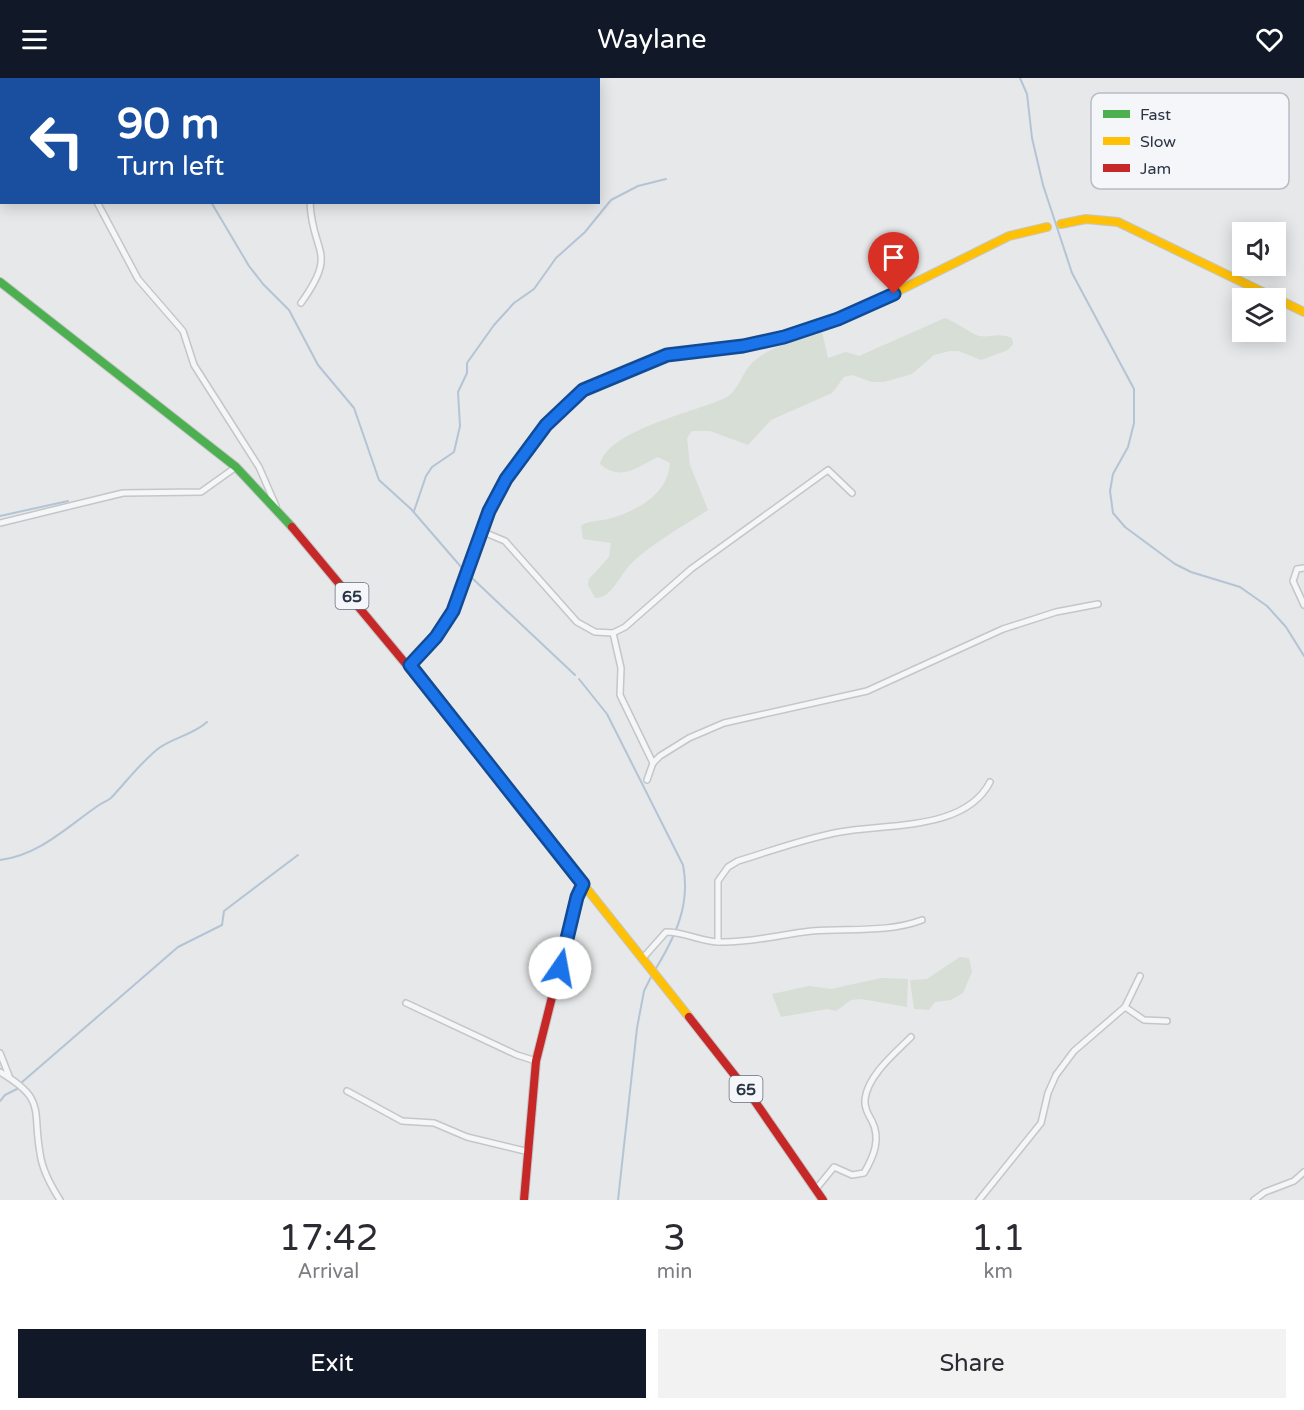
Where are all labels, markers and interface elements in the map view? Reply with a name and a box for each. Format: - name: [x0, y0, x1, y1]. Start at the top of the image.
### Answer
- icon: menu: [18, 23, 51, 56]
- text: Waylane: [597, 23, 707, 56]
- icon: heart: [1253, 23, 1286, 56]
- legend: [1091, 93, 1289, 189]
- text: 90 m: [117, 99, 219, 150]
- icon: left: [18, 102, 96, 180]
- text: Fast: [1140, 105, 1171, 125]
- text: Slow: [1140, 132, 1176, 152]
- text: Turn left: [117, 150, 224, 183]
- text: Jam: [1140, 159, 1171, 179]
- map controls: [1232, 222, 1286, 342]
- button: sound: [1232, 222, 1286, 276]
- pin: [868, 232, 919, 294]
- icon: arrive: [877, 241, 910, 274]
- button: layers: [1232, 288, 1286, 342]
- road number: 65: [336, 583, 368, 609]
- position arrow: [528, 936, 592, 1000]
- road number: 65: [730, 1076, 762, 1102]
- text: 17:42: [279, 1217, 378, 1260]
- text: 3: [663, 1217, 686, 1260]
- text: 1.1: [971, 1217, 1025, 1260]
- text: Arrival: [298, 1260, 359, 1284]
- text: min: [657, 1260, 692, 1284]
- text: km: [984, 1260, 1013, 1284]
- button: Exit: [18, 1329, 646, 1398]
- button: Share: [658, 1329, 1286, 1398]

